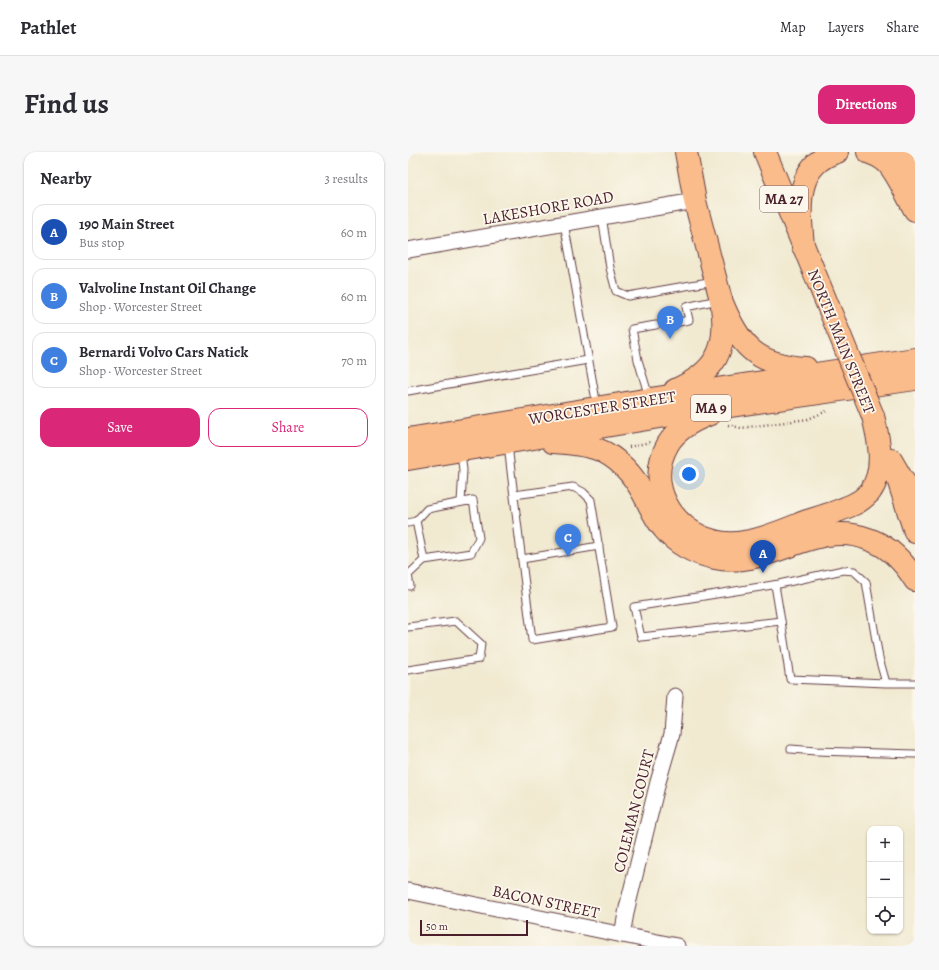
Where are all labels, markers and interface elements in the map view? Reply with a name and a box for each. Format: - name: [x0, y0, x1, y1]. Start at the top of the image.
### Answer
- text: Pathlet: [20, 15, 76, 41]
- text: Map: [780, 18, 806, 37]
- text: Layers: [828, 18, 864, 37]
- text: Share: [886, 18, 919, 37]
- text: Find us: [24, 85, 109, 123]
- button: Directions: [818, 85, 915, 124]
- text: Nearby: [40, 167, 91, 190]
- text: 3 results: [324, 170, 368, 187]
- street label: LAKESHORE ROAD: [481, 186, 615, 230]
- road number: MA 27: [760, 186, 808, 212]
- text: 190 Main Street: [79, 214, 175, 234]
- text: A: [50, 224, 58, 241]
- text: 60 m: [341, 224, 367, 241]
- text: Bus stop: [79, 234, 124, 251]
- street label: NORTH MAIN STREET: [802, 266, 880, 417]
- text: Valvoline Instant Oil Change: [79, 278, 256, 298]
- text: B: [50, 288, 58, 305]
- text: 60 m: [341, 288, 367, 305]
- text: Shop · Worcester Street: [79, 298, 202, 315]
- pin: B: [657, 306, 683, 339]
- text: Bernardi Volvo Cars Natick: [79, 342, 248, 362]
- text: C: [50, 352, 58, 369]
- text: 70 m: [341, 352, 367, 369]
- text: Shop · Worcester Street: [79, 362, 202, 379]
- street label: WORCESTER STREET: [526, 385, 678, 431]
- road number: MA 9: [691, 395, 731, 421]
- button: Save: [40, 408, 200, 447]
- button: Share: [208, 408, 368, 447]
- your location: [679, 464, 699, 484]
- pin: C: [555, 524, 581, 557]
- pin: A: [750, 540, 776, 573]
- street label: COLEMAN COURT: [608, 747, 660, 875]
- map controls: [867, 826, 903, 934]
- button: +: [867, 826, 903, 862]
- button: −: [867, 862, 903, 898]
- street label: BACON STREET: [490, 880, 602, 924]
- button: locate: [867, 898, 903, 934]
- scale bar: [420, 918, 528, 937]
- text: 50 m: [426, 919, 448, 934]

